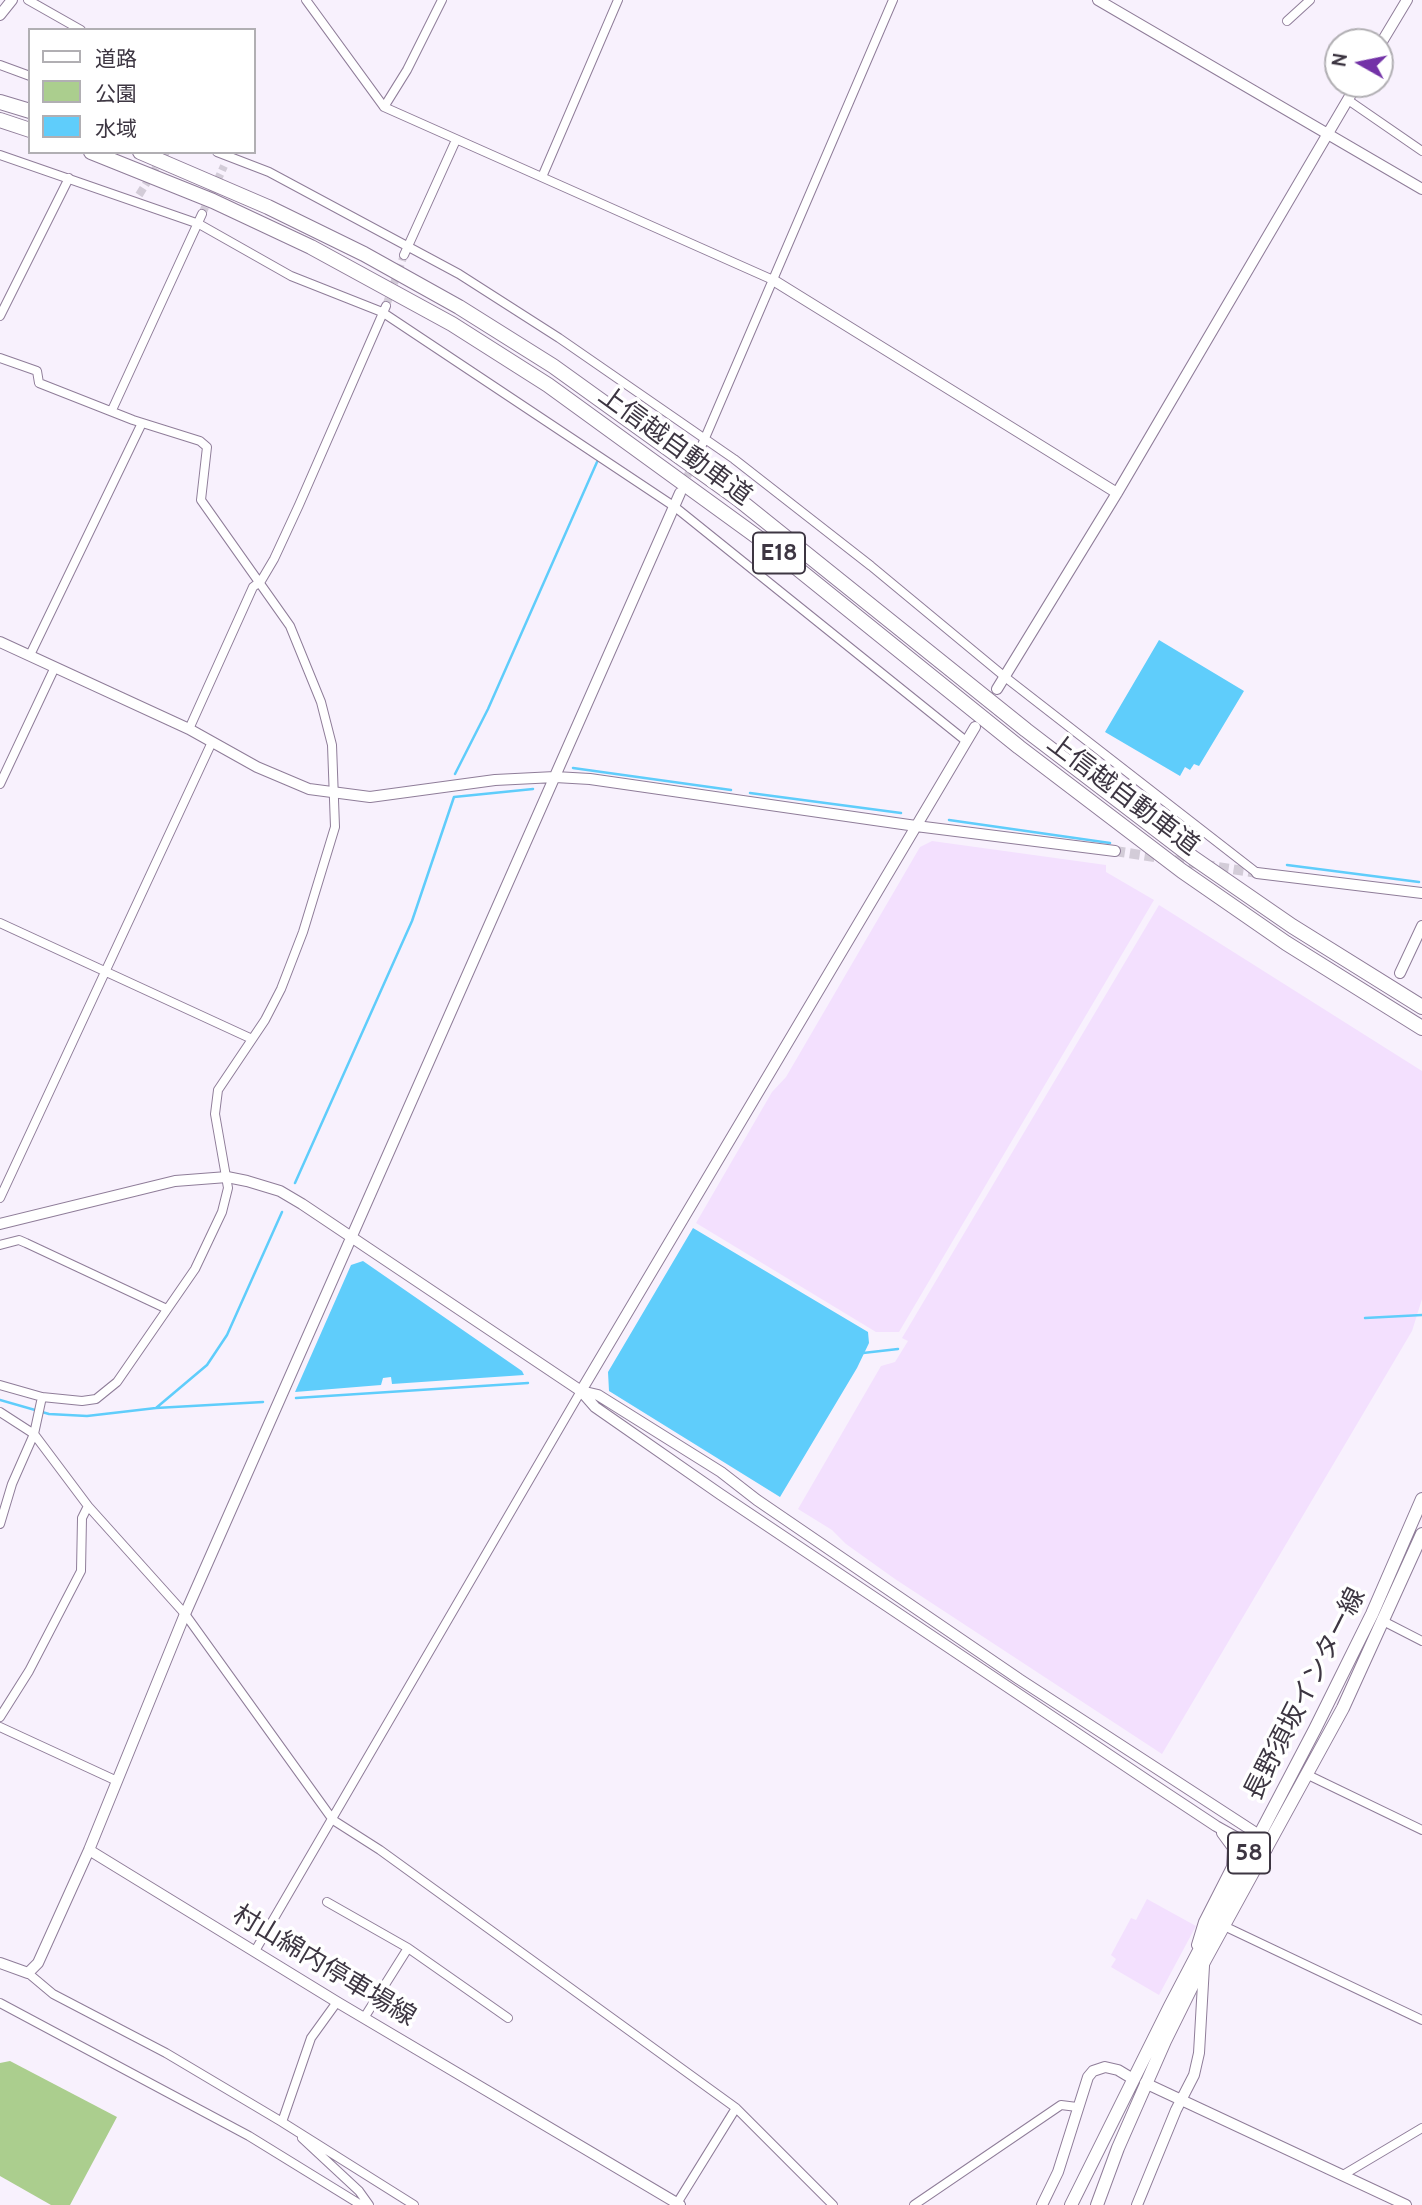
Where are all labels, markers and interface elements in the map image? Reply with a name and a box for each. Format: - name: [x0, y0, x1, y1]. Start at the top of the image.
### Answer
- legend: [28, 28, 256, 154]
- north arrow: [1324, 28, 1394, 98]
- text: 道路: [95, 46, 137, 71]
- text: N: [1327, 52, 1352, 68]
- text: 公園: [95, 81, 137, 106]
- text: 水域: [95, 116, 137, 141]
- street label: 上信越自動車道: [592, 380, 758, 512]
- road number: E18: [753, 532, 805, 574]
- street label: 上信越自動車道: [1041, 728, 1205, 862]
- street label: 長野須坂インター線: [1238, 1583, 1372, 1805]
- road number: 58: [1228, 1832, 1270, 1874]
- street label: 村山綿内停車場線: [227, 1899, 421, 2033]

